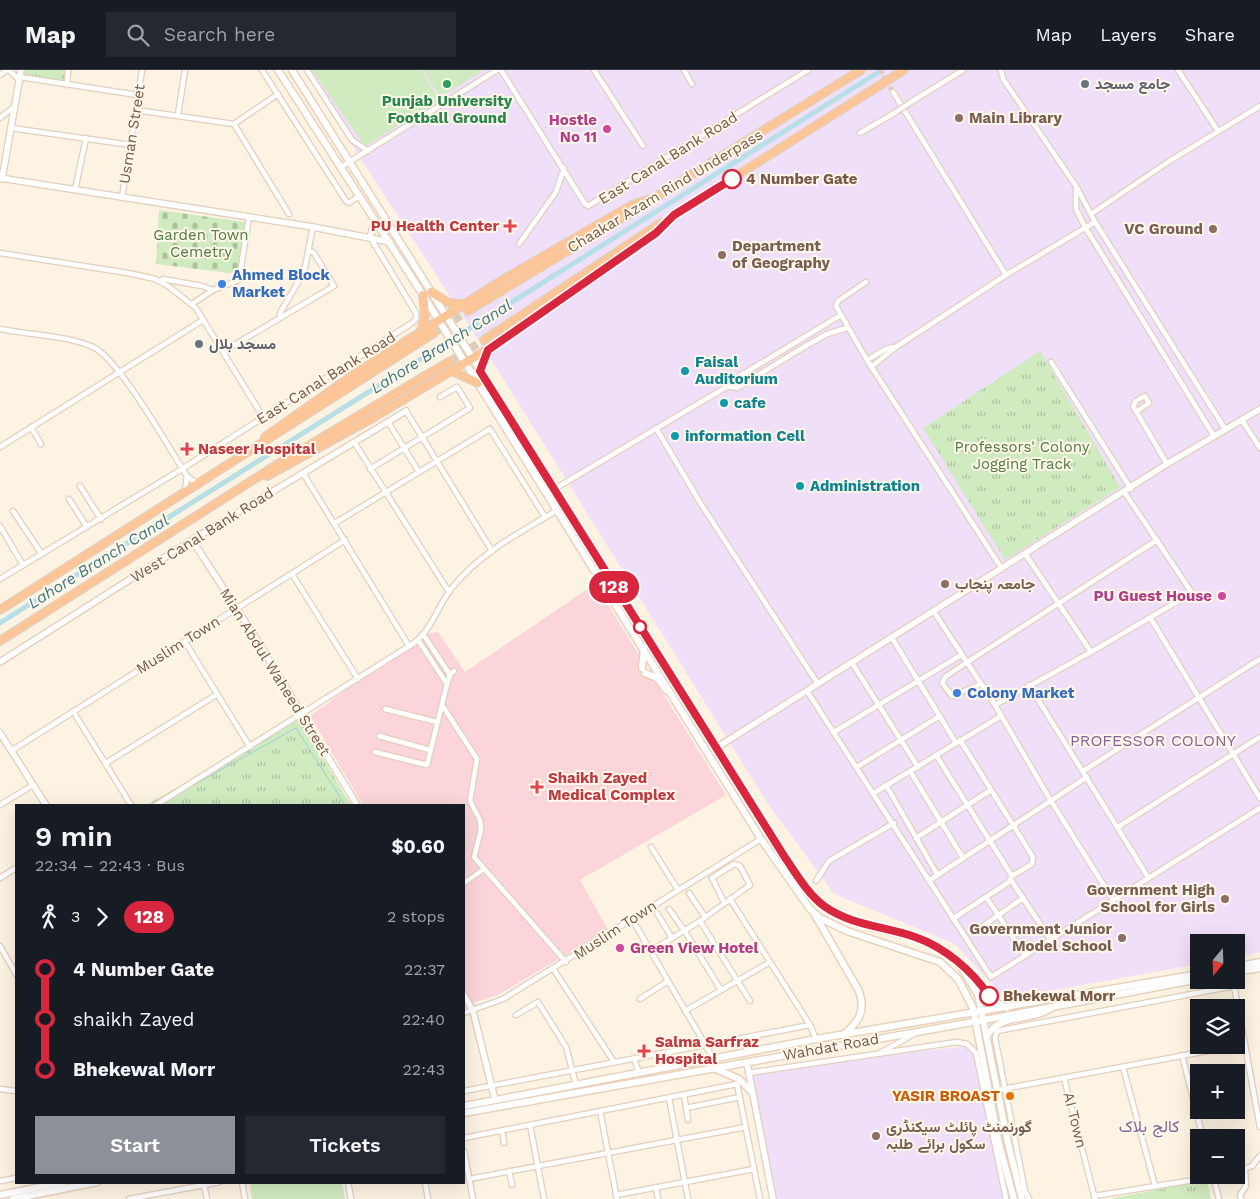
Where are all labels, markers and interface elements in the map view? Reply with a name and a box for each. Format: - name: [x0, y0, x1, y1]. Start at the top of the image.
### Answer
- search box: [106, 12, 456, 57]
- text: Map: [25, 21, 76, 49]
- icon: search: [124, 21, 152, 49]
- text: Search here: [164, 23, 275, 46]
- text: Map: [1035, 24, 1072, 45]
- text: Layers: [1100, 24, 1157, 45]
- text: Share: [1185, 24, 1235, 45]
- place label: جامع مسجد: [1095, 75, 1170, 94]
- marker: Punjab University Football Ground: [441, 78, 453, 90]
- marker: جامع مسجد: [1079, 78, 1091, 90]
- street label: Usman Street: [115, 82, 149, 185]
- place label: Punjab University Football Ground: [382, 92, 513, 127]
- street label: East Canal Bank Road: [595, 108, 741, 208]
- place label: Main Library: [969, 109, 1063, 127]
- place label: Hostle No 11: [549, 111, 597, 146]
- marker: Main Library: [953, 112, 965, 124]
- marker: Hostle No 11: [601, 123, 613, 135]
- street label: Chaakar Azam Rind Underpass: [564, 125, 766, 257]
- marker: 4 Number Gate: [722, 169, 742, 189]
- place label: 4 Number Gate: [746, 170, 858, 188]
- place label: PU Health Center: [371, 217, 500, 235]
- marker: PU Health Center: [503, 219, 517, 233]
- place label: VC Ground: [1124, 220, 1203, 238]
- marker: VC Ground: [1207, 223, 1219, 235]
- park label: Garden Town Cemetry: [153, 226, 249, 261]
- place label: Department of Geography: [732, 237, 830, 272]
- marker: Department of Geography: [716, 249, 728, 261]
- place label: Ahmed Block Market: [232, 266, 331, 301]
- marker: Ahmed Block Market: [216, 278, 228, 290]
- water label: Lahore Branch Canal: [367, 295, 515, 398]
- street label: East Canal Bank Road: [253, 328, 399, 428]
- place label: مسجد بلال: [209, 335, 276, 353]
- marker: مسجد بلال: [193, 338, 205, 350]
- place label: Faisal Auditorium: [695, 353, 778, 388]
- marker: Faisal Auditorium: [679, 365, 691, 377]
- place label: cafe: [734, 394, 766, 412]
- marker: cafe: [718, 397, 730, 409]
- place label: information Cell: [685, 427, 805, 445]
- marker: information Cell: [669, 430, 681, 442]
- park label: Professors' Colony Jogging Track: [955, 438, 1090, 473]
- place label: Naseer Hospital: [198, 440, 316, 458]
- marker: Naseer Hospital: [180, 442, 194, 456]
- place label: Administration: [810, 477, 920, 495]
- marker: Administration: [794, 480, 806, 492]
- street label: West Canal Bank Road: [127, 484, 277, 586]
- water label: Lahore Branch Canal: [24, 510, 172, 613]
- line badge: 128: [585, 571, 643, 603]
- place label: جامعہ پنجاب: [955, 575, 1035, 594]
- text: 128: [599, 576, 629, 597]
- marker: جامعہ پنجاب: [939, 578, 951, 590]
- street label: Mian Abdul Waheed Street: [216, 585, 335, 760]
- place label: PU Guest House: [1093, 587, 1212, 605]
- marker: PU Guest House: [1216, 590, 1228, 602]
- street label: Muslim Town: [133, 612, 223, 678]
- unlabelled marker: [633, 620, 647, 634]
- place label: Colony Market: [967, 684, 1075, 702]
- marker: Colony Market: [951, 687, 963, 699]
- district label: PROFESSOR COLONY: [1070, 731, 1236, 750]
- place label: Shaikh Zayed Medical Complex: [548, 769, 675, 804]
- marker: Shaikh Zayed Medical Complex: [530, 780, 544, 794]
- text: 9 min: [35, 820, 113, 853]
- text: $0.60: [391, 835, 445, 858]
- text: 22:34 – 22:43 · Bus: [35, 856, 185, 875]
- place label: Government High School for Girls: [1086, 881, 1215, 916]
- marker: Government High School for Girls: [1219, 893, 1231, 905]
- street label: Muslim Town: [570, 896, 660, 964]
- icon: walk: [35, 903, 63, 931]
- icon: forward: [88, 903, 116, 931]
- text: 128: [134, 906, 164, 927]
- text: 3: [71, 907, 80, 926]
- text: 2 stops: [387, 907, 445, 926]
- place label: Government Junior Model School: [969, 920, 1113, 955]
- marker: Government Junior Model School: [1116, 932, 1128, 944]
- north arrow: [1190, 934, 1245, 989]
- map controls: [1190, 934, 1245, 1184]
- place label: Green View Hotel: [630, 939, 759, 957]
- marker: Green View Hotel: [614, 942, 626, 954]
- text: 4 Number Gate: [73, 958, 214, 981]
- text: 22:37: [404, 960, 445, 979]
- marker: Bhekewal Morr: [979, 986, 999, 1006]
- place label: Bhekewal Morr: [1003, 987, 1116, 1005]
- button: layers: [1190, 999, 1245, 1054]
- text: shaikh Zayed: [73, 1008, 194, 1031]
- text: 22:40: [402, 1010, 445, 1029]
- street label: Wahdat Road: [782, 1030, 880, 1064]
- place label: Salma Sarfraz Hospital: [655, 1033, 759, 1068]
- marker: Salma Sarfraz Hospital: [637, 1044, 651, 1058]
- text: Bhekewal Morr: [73, 1058, 215, 1081]
- text: 22:43: [403, 1060, 445, 1079]
- button: +: [1190, 1064, 1245, 1119]
- place label: YASIR BROAST: [892, 1087, 1000, 1105]
- marker: YASIR BROAST: [1004, 1090, 1016, 1102]
- street label: AI Town: [1059, 1090, 1091, 1150]
- button: Start: [35, 1116, 235, 1174]
- button: Tickets: [245, 1116, 445, 1174]
- district label: کالج بلاک: [1119, 1117, 1179, 1138]
- place label: گورنمنٹ پائلٹ سیکنڈری سکول برائے طلبہ: [886, 1118, 1032, 1153]
- button: −: [1190, 1129, 1245, 1184]
- marker: گورنمنٹ پائلٹ سیکنڈری سکول برائے طلبہ: [870, 1130, 882, 1142]

